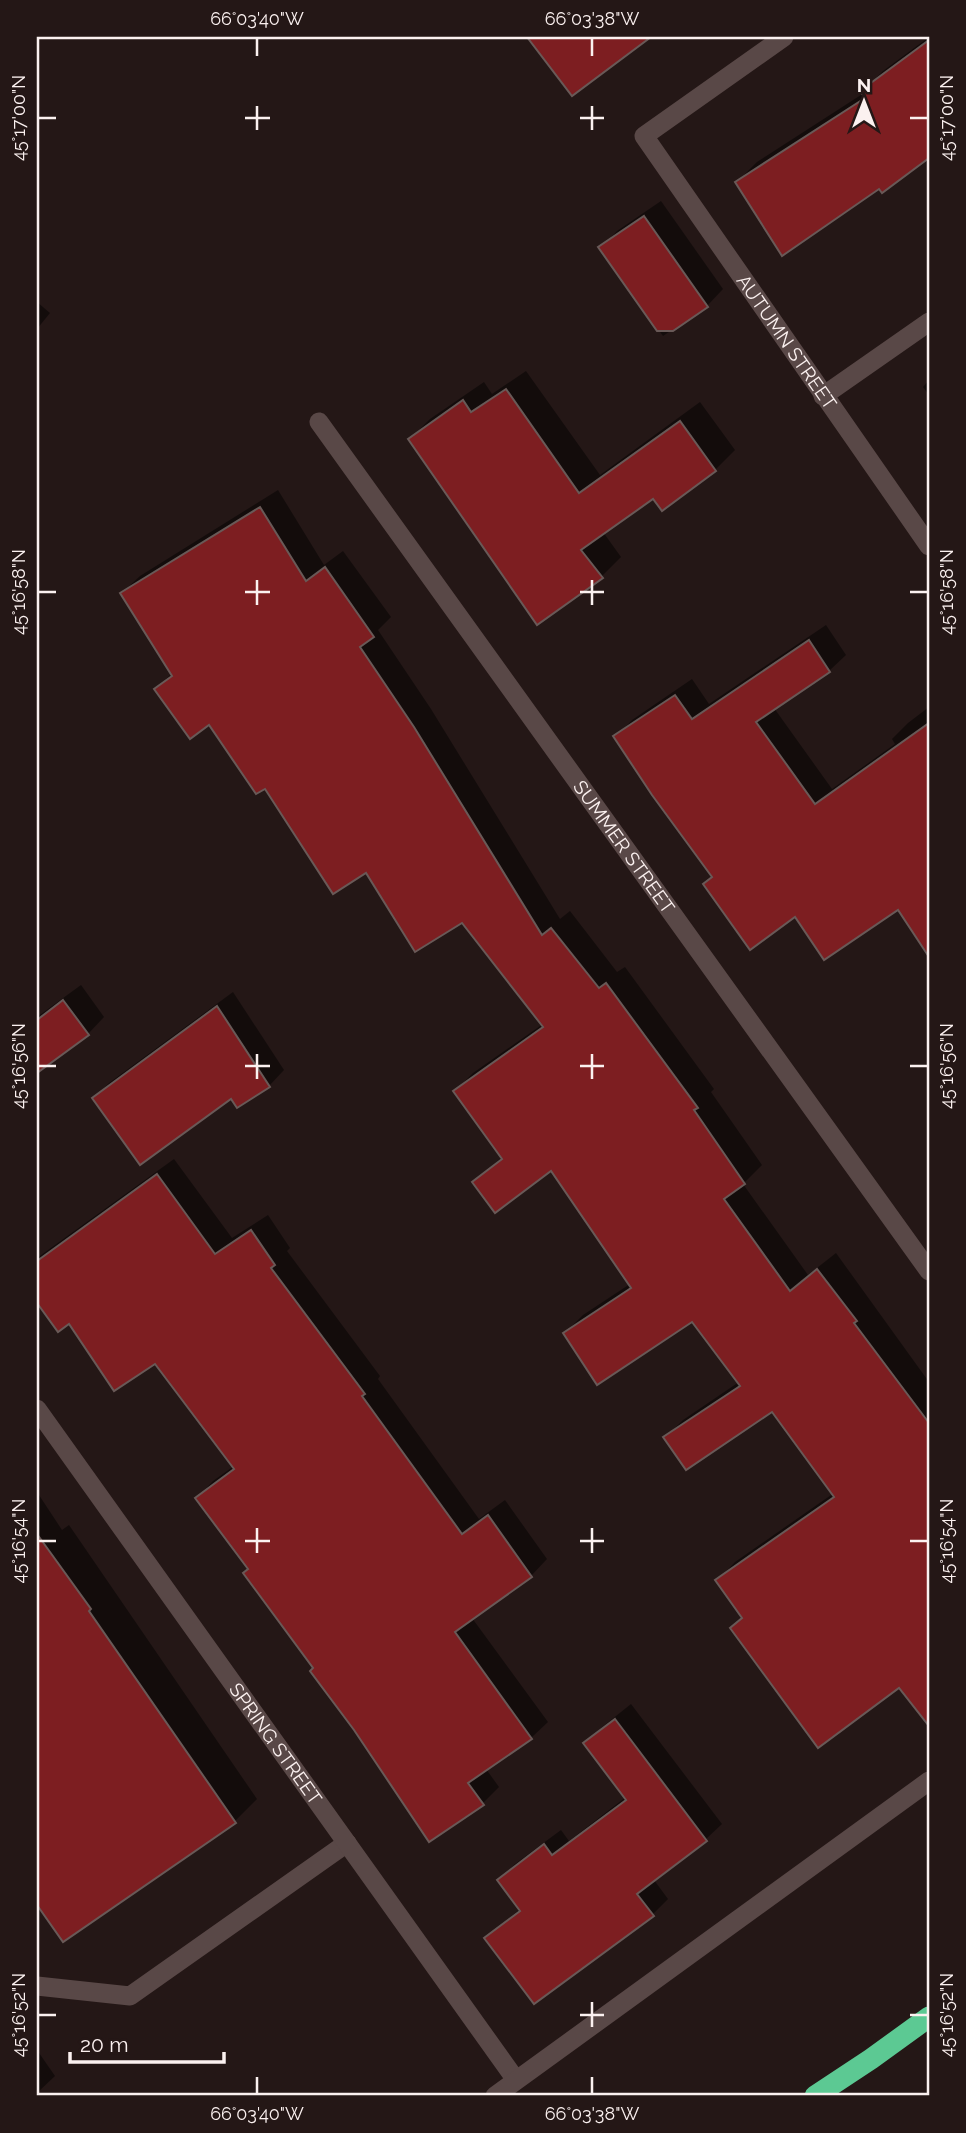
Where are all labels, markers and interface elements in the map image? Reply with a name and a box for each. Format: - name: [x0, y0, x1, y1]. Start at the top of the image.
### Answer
- text: 66°03'40"W: [210, 8, 304, 29]
- text: 66°03'38"W: [545, 8, 639, 29]
- north arrow: [830, 66, 900, 136]
- text: N: [857, 74, 871, 96]
- text: 45°17'00"N: [8, 75, 29, 161]
- text: 45°17'00"N: [936, 75, 957, 161]
- street label: AUTUMN STREET: [733, 270, 842, 414]
- text: 45°16'58"N: [8, 549, 29, 635]
- text: 45°16'58"N: [936, 549, 957, 635]
- street label: SUMMER STREET: [569, 776, 680, 918]
- text: 45°16'56"N: [8, 1023, 29, 1109]
- text: 45°16'56"N: [936, 1023, 957, 1109]
- text: 45°16'54"N: [8, 1499, 29, 1583]
- text: 45°16'54"N: [936, 1499, 957, 1583]
- street label: SPRING STREET: [225, 1679, 327, 1809]
- text: 45°16'52"N: [8, 1973, 29, 2057]
- text: 45°16'52"N: [936, 1973, 957, 2057]
- scale bar: [70, 2021, 224, 2065]
- text: 20 m: [80, 2032, 128, 2057]
- text: 66°03'40"W: [210, 2103, 304, 2124]
- text: 66°03'38"W: [545, 2103, 639, 2124]

